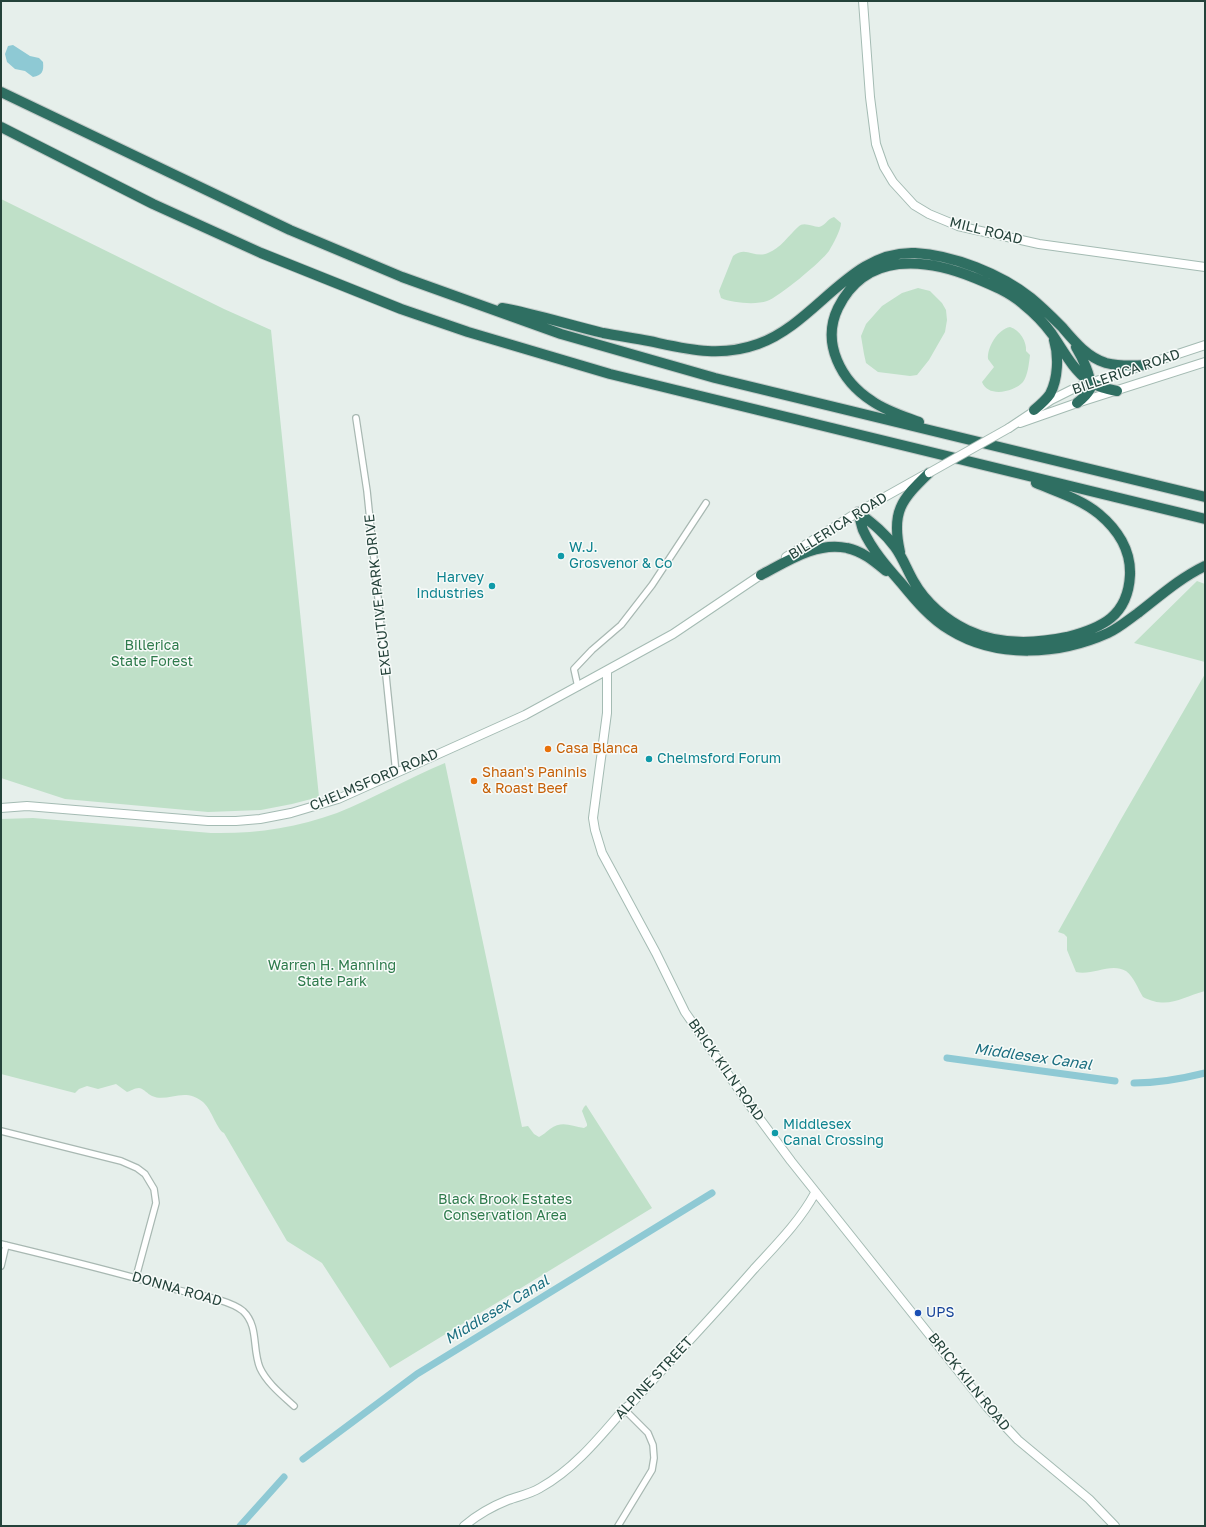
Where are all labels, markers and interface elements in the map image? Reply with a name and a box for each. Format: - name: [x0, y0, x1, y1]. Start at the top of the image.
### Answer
- street label: MILL ROAD: [948, 214, 1024, 248]
- street label: BILLERICA ROAD: [1070, 346, 1182, 398]
- street label: BILLERICA ROAD: [786, 489, 890, 563]
- street label: EXECUTIVE PARK DRIVE: [361, 513, 395, 677]
- place label: W.J. Grosvenor & Co: [569, 540, 672, 572]
- marker: W.J. Grosvenor & Co: [556, 551, 566, 561]
- place label: Harvey Industries: [416, 570, 484, 602]
- marker: Harvey Industries: [487, 581, 497, 591]
- park label: Billerica State Forest: [111, 638, 193, 670]
- place label: Casa Blanca: [556, 741, 638, 757]
- marker: Casa Blanca: [543, 744, 553, 754]
- street label: CHELMSFORD ROAD: [307, 745, 441, 815]
- place label: Chelmsford Forum: [657, 751, 781, 767]
- marker: Chelmsford Forum: [644, 754, 654, 764]
- place label: Shaan's Paninis & Roast Beef: [482, 765, 587, 798]
- marker: Shaan's Paninis & Roast Beef: [469, 776, 479, 786]
- park label: Warren H. Manning State Park: [268, 958, 396, 990]
- street label: BRICK KILN ROAD: [684, 1016, 768, 1124]
- water label: Middlesex Canal: [973, 1040, 1093, 1074]
- place label: Middlesex Canal Crossing: [783, 1117, 884, 1150]
- marker: Middlesex Canal Crossing: [770, 1128, 780, 1138]
- park label: Black Brook Estates Conservation Area: [438, 1192, 572, 1224]
- street label: DONNA ROAD: [130, 1268, 224, 1310]
- water label: Middlesex Canal: [442, 1272, 552, 1348]
- place label: UPS: [926, 1305, 954, 1321]
- marker: UPS: [913, 1308, 923, 1318]
- street label: BRICK KILN ROAD: [924, 1330, 1014, 1434]
- street label: ALPINE STREET: [612, 1333, 696, 1423]

